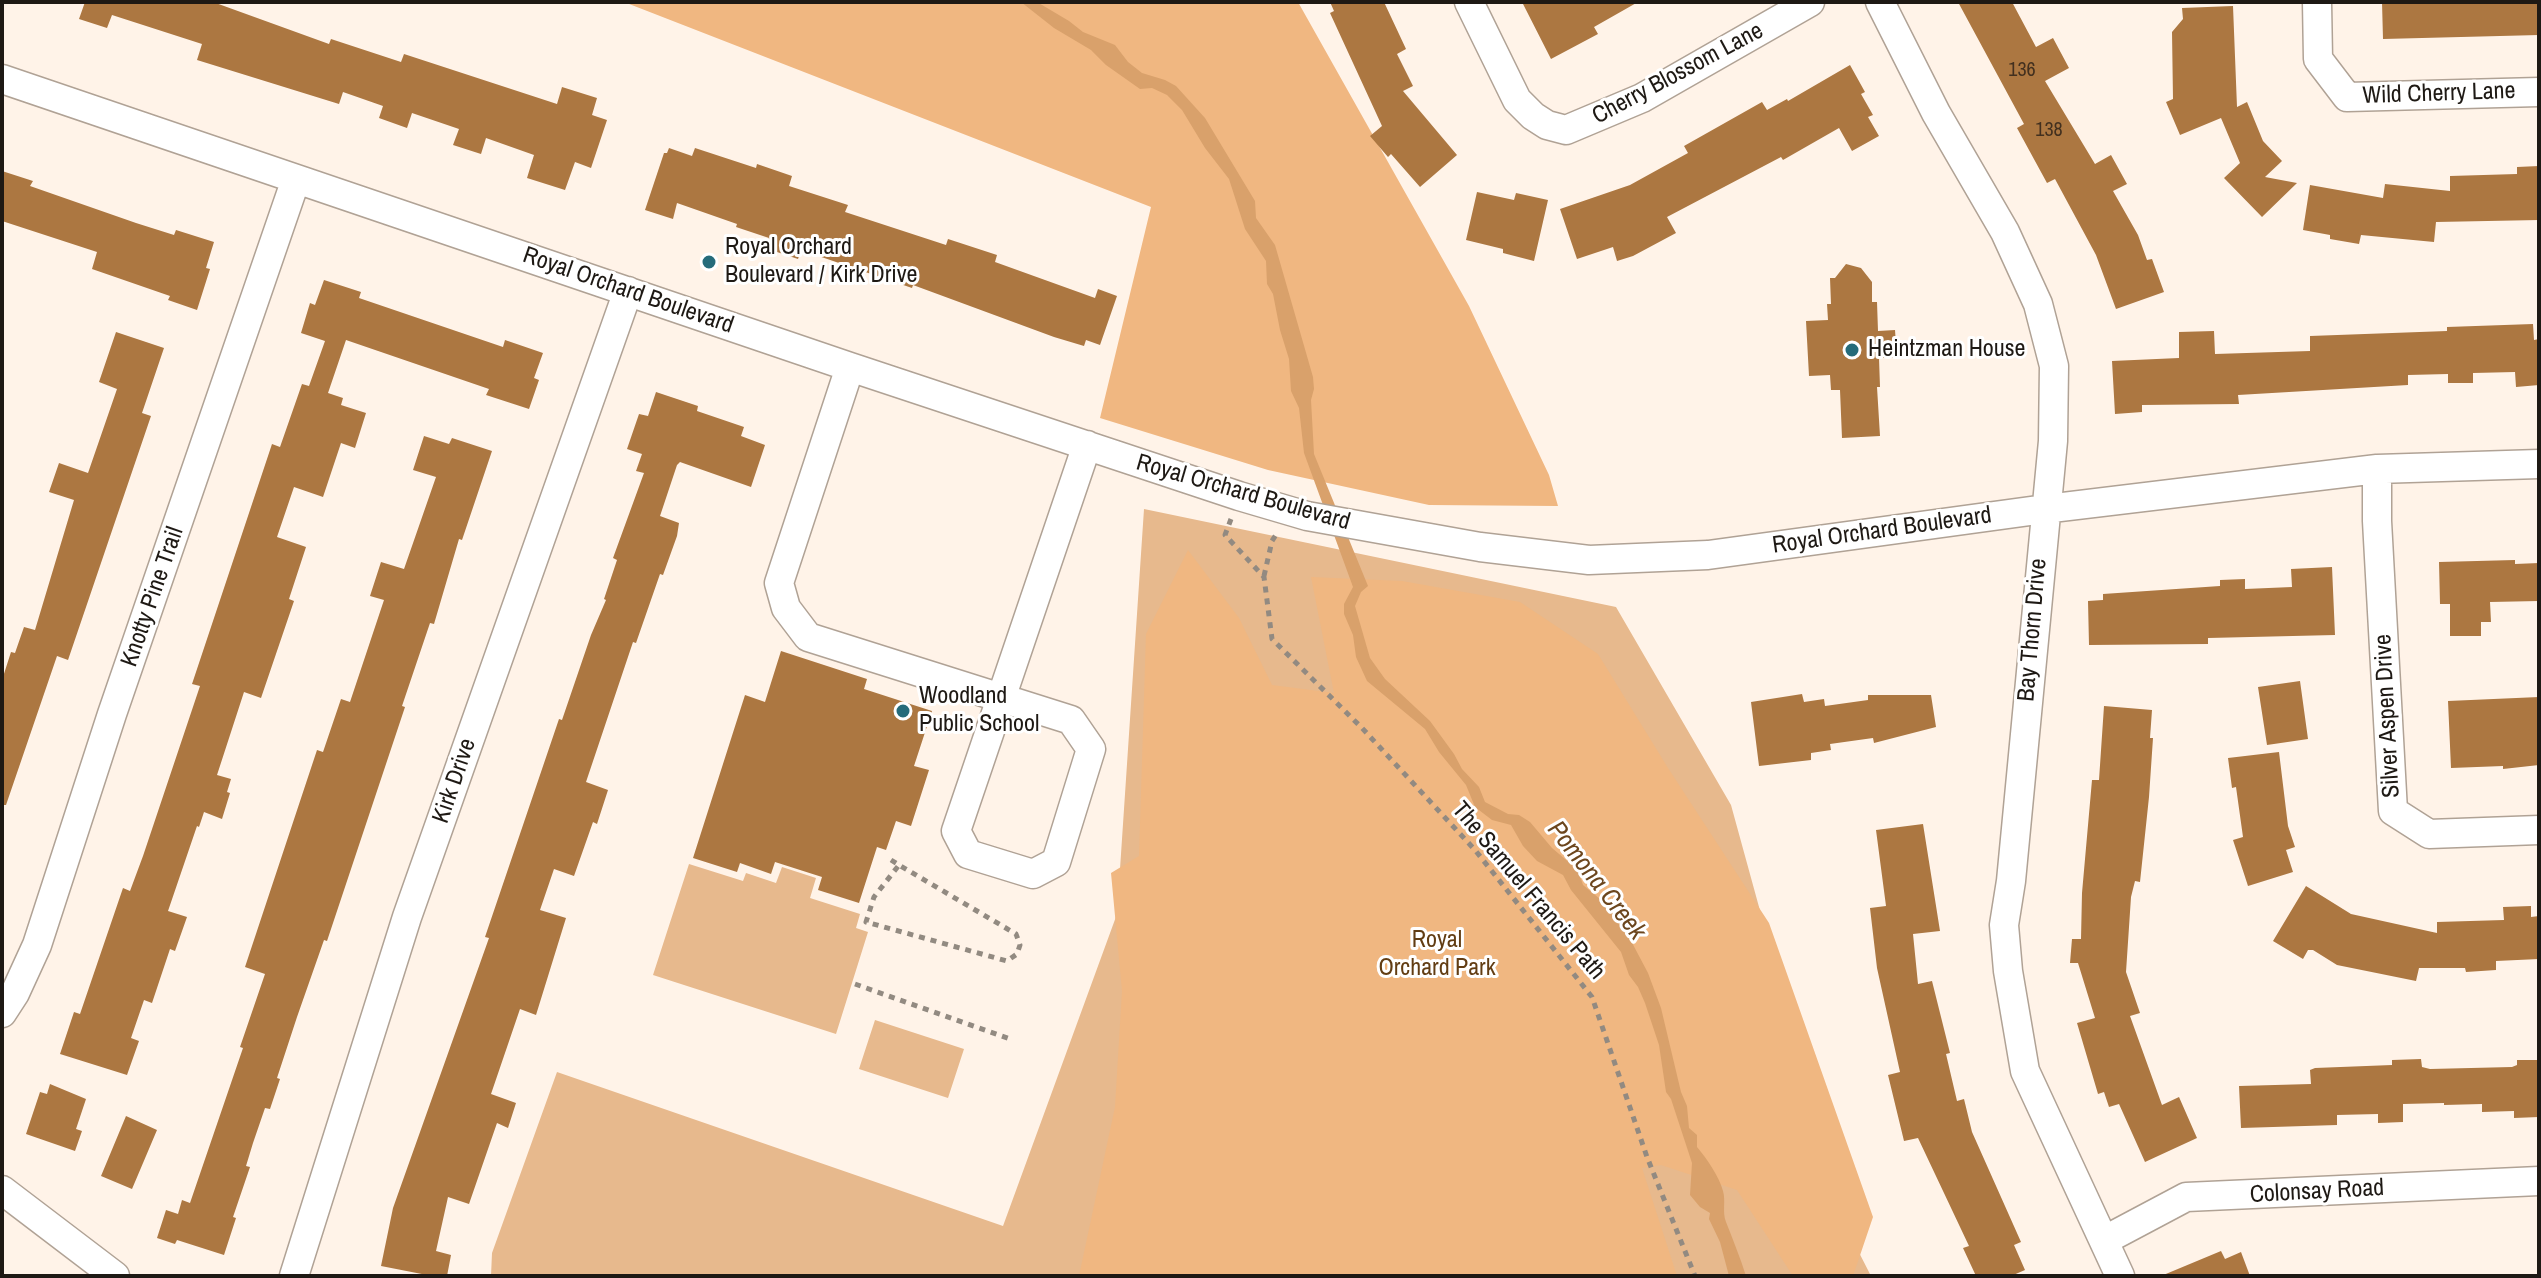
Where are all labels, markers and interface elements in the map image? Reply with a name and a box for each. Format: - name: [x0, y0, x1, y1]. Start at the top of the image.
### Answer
- street label: Cherry Blossom Lane: [1588, 17, 1768, 131]
- house number: 136: [2008, 59, 2036, 83]
- street label: Wild Cherry Lane: [2362, 77, 2516, 111]
- house number: 138: [2035, 119, 2063, 143]
- place label: Royal Orchard Boulevard / Kirk Drive: [725, 234, 918, 290]
- street label: Royal Orchard Boulevard: [519, 241, 737, 341]
- marker: Royal Orchard Boulevard / Kirk Drive: [700, 253, 718, 271]
- place label: Heintzman House: [1868, 336, 2026, 364]
- marker: Heintzman House: [1843, 341, 1861, 359]
- street label: Royal Orchard Boulevard: [1133, 449, 1353, 537]
- street label: Royal Orchard Boulevard: [1771, 501, 1993, 561]
- street label: Knotty Pine Trail: [116, 523, 190, 671]
- street label: Bay Thorn Drive: [2012, 557, 2054, 703]
- street label: Silver Aspen Drive: [2369, 633, 2407, 799]
- place label: Woodland Public School: [919, 683, 1039, 739]
- marker: Woodland Public School: [894, 702, 912, 720]
- street label: Kirk Drive: [427, 735, 483, 827]
- street label: The Samuel Francis Path: [1445, 796, 1611, 986]
- water label: Pomona Creek: [1540, 815, 1652, 947]
- park label: Royal Orchard Park: [1378, 927, 1496, 983]
- street label: Colonsay Road: [2249, 1174, 2385, 1210]

